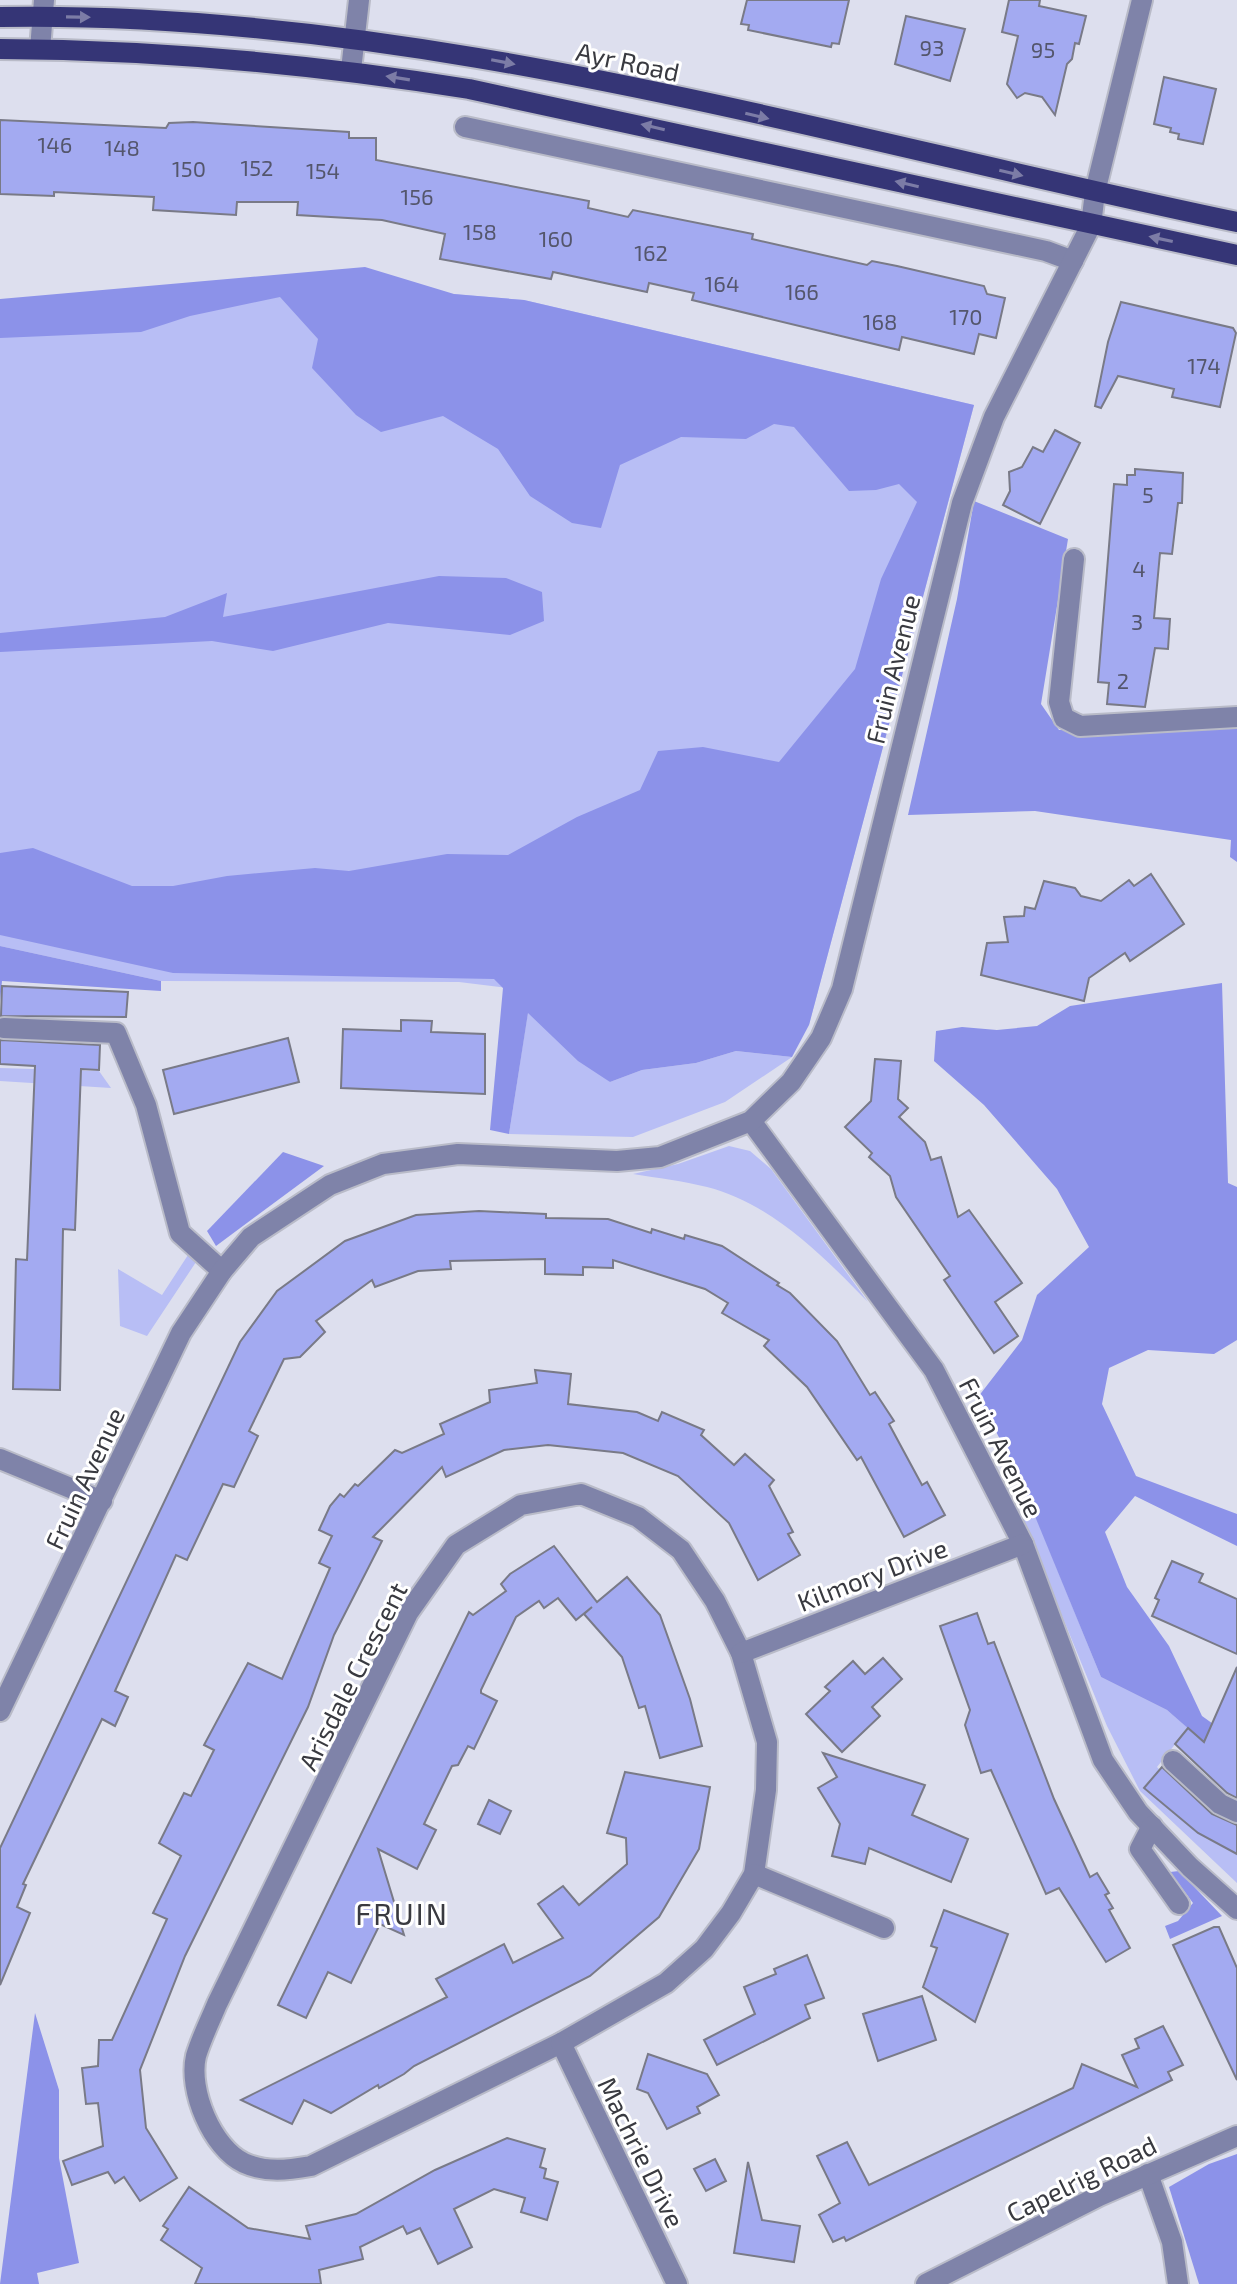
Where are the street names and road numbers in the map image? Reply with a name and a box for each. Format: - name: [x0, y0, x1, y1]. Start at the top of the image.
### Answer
- street label: Ayr Road: [573, 35, 683, 87]
- street label: Fruin Avenue: [858, 591, 926, 747]
- street label: Fruin Avenue: [954, 1372, 1050, 1522]
- street label: Fruin Avenue: [38, 1402, 130, 1554]
- street label: Kilmory Drive: [793, 1531, 951, 1617]
- street label: Arisdale Crescent: [291, 1577, 413, 1775]
- street label: Machrie Drive: [592, 2072, 692, 2232]
- street label: Capelrig Road: [1001, 2128, 1161, 2228]

